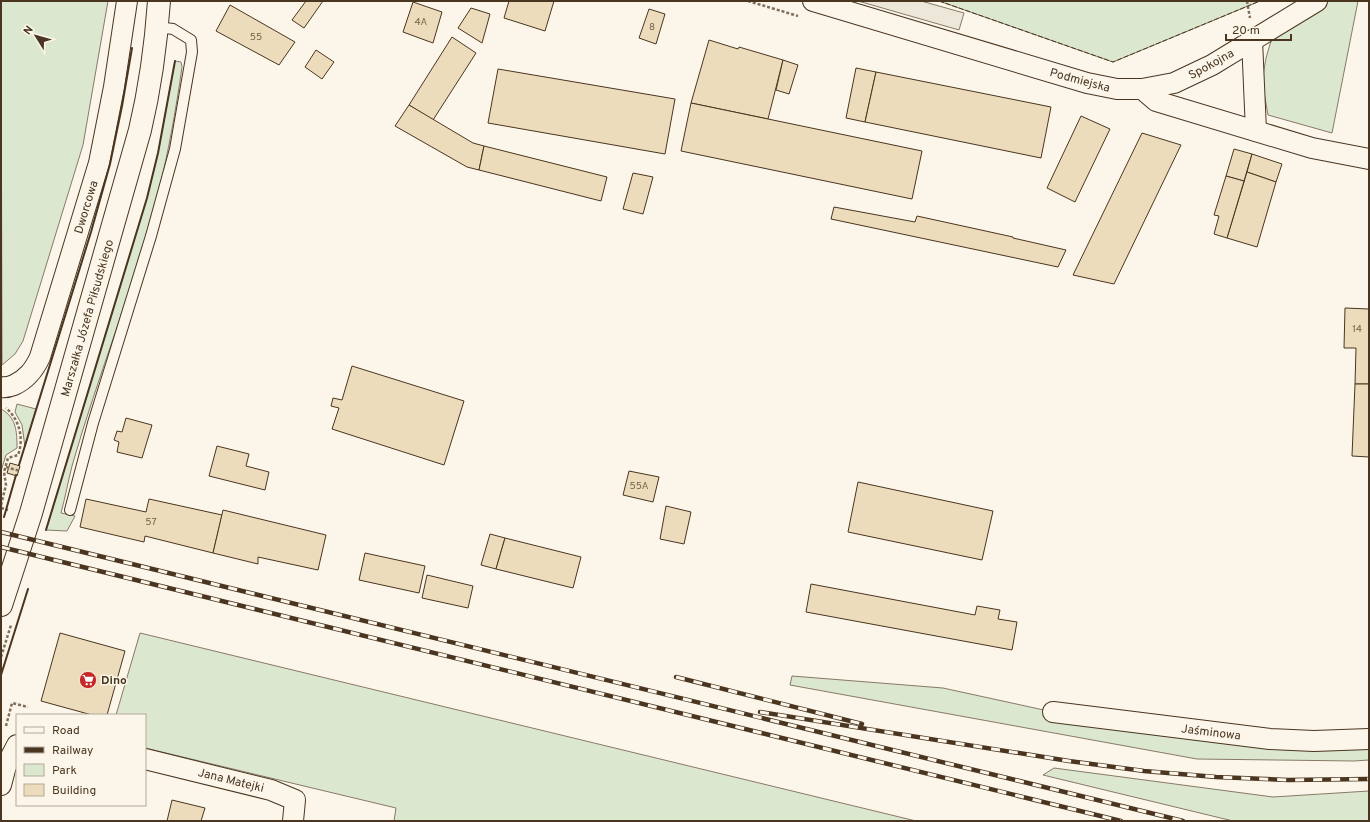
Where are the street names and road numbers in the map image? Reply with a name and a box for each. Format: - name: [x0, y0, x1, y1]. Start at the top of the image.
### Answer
- street label: Spokojna: [1186, 46, 1237, 84]
- street label: Podmiejska: [1048, 65, 1112, 97]
- street label: Dworcowa: [71, 179, 103, 236]
- street label: Marszałka Józefa Piłsudskiego: [58, 238, 118, 399]
- street label: Jaśminowa: [1180, 721, 1242, 745]
- street label: Jana Matejki: [196, 765, 266, 797]

